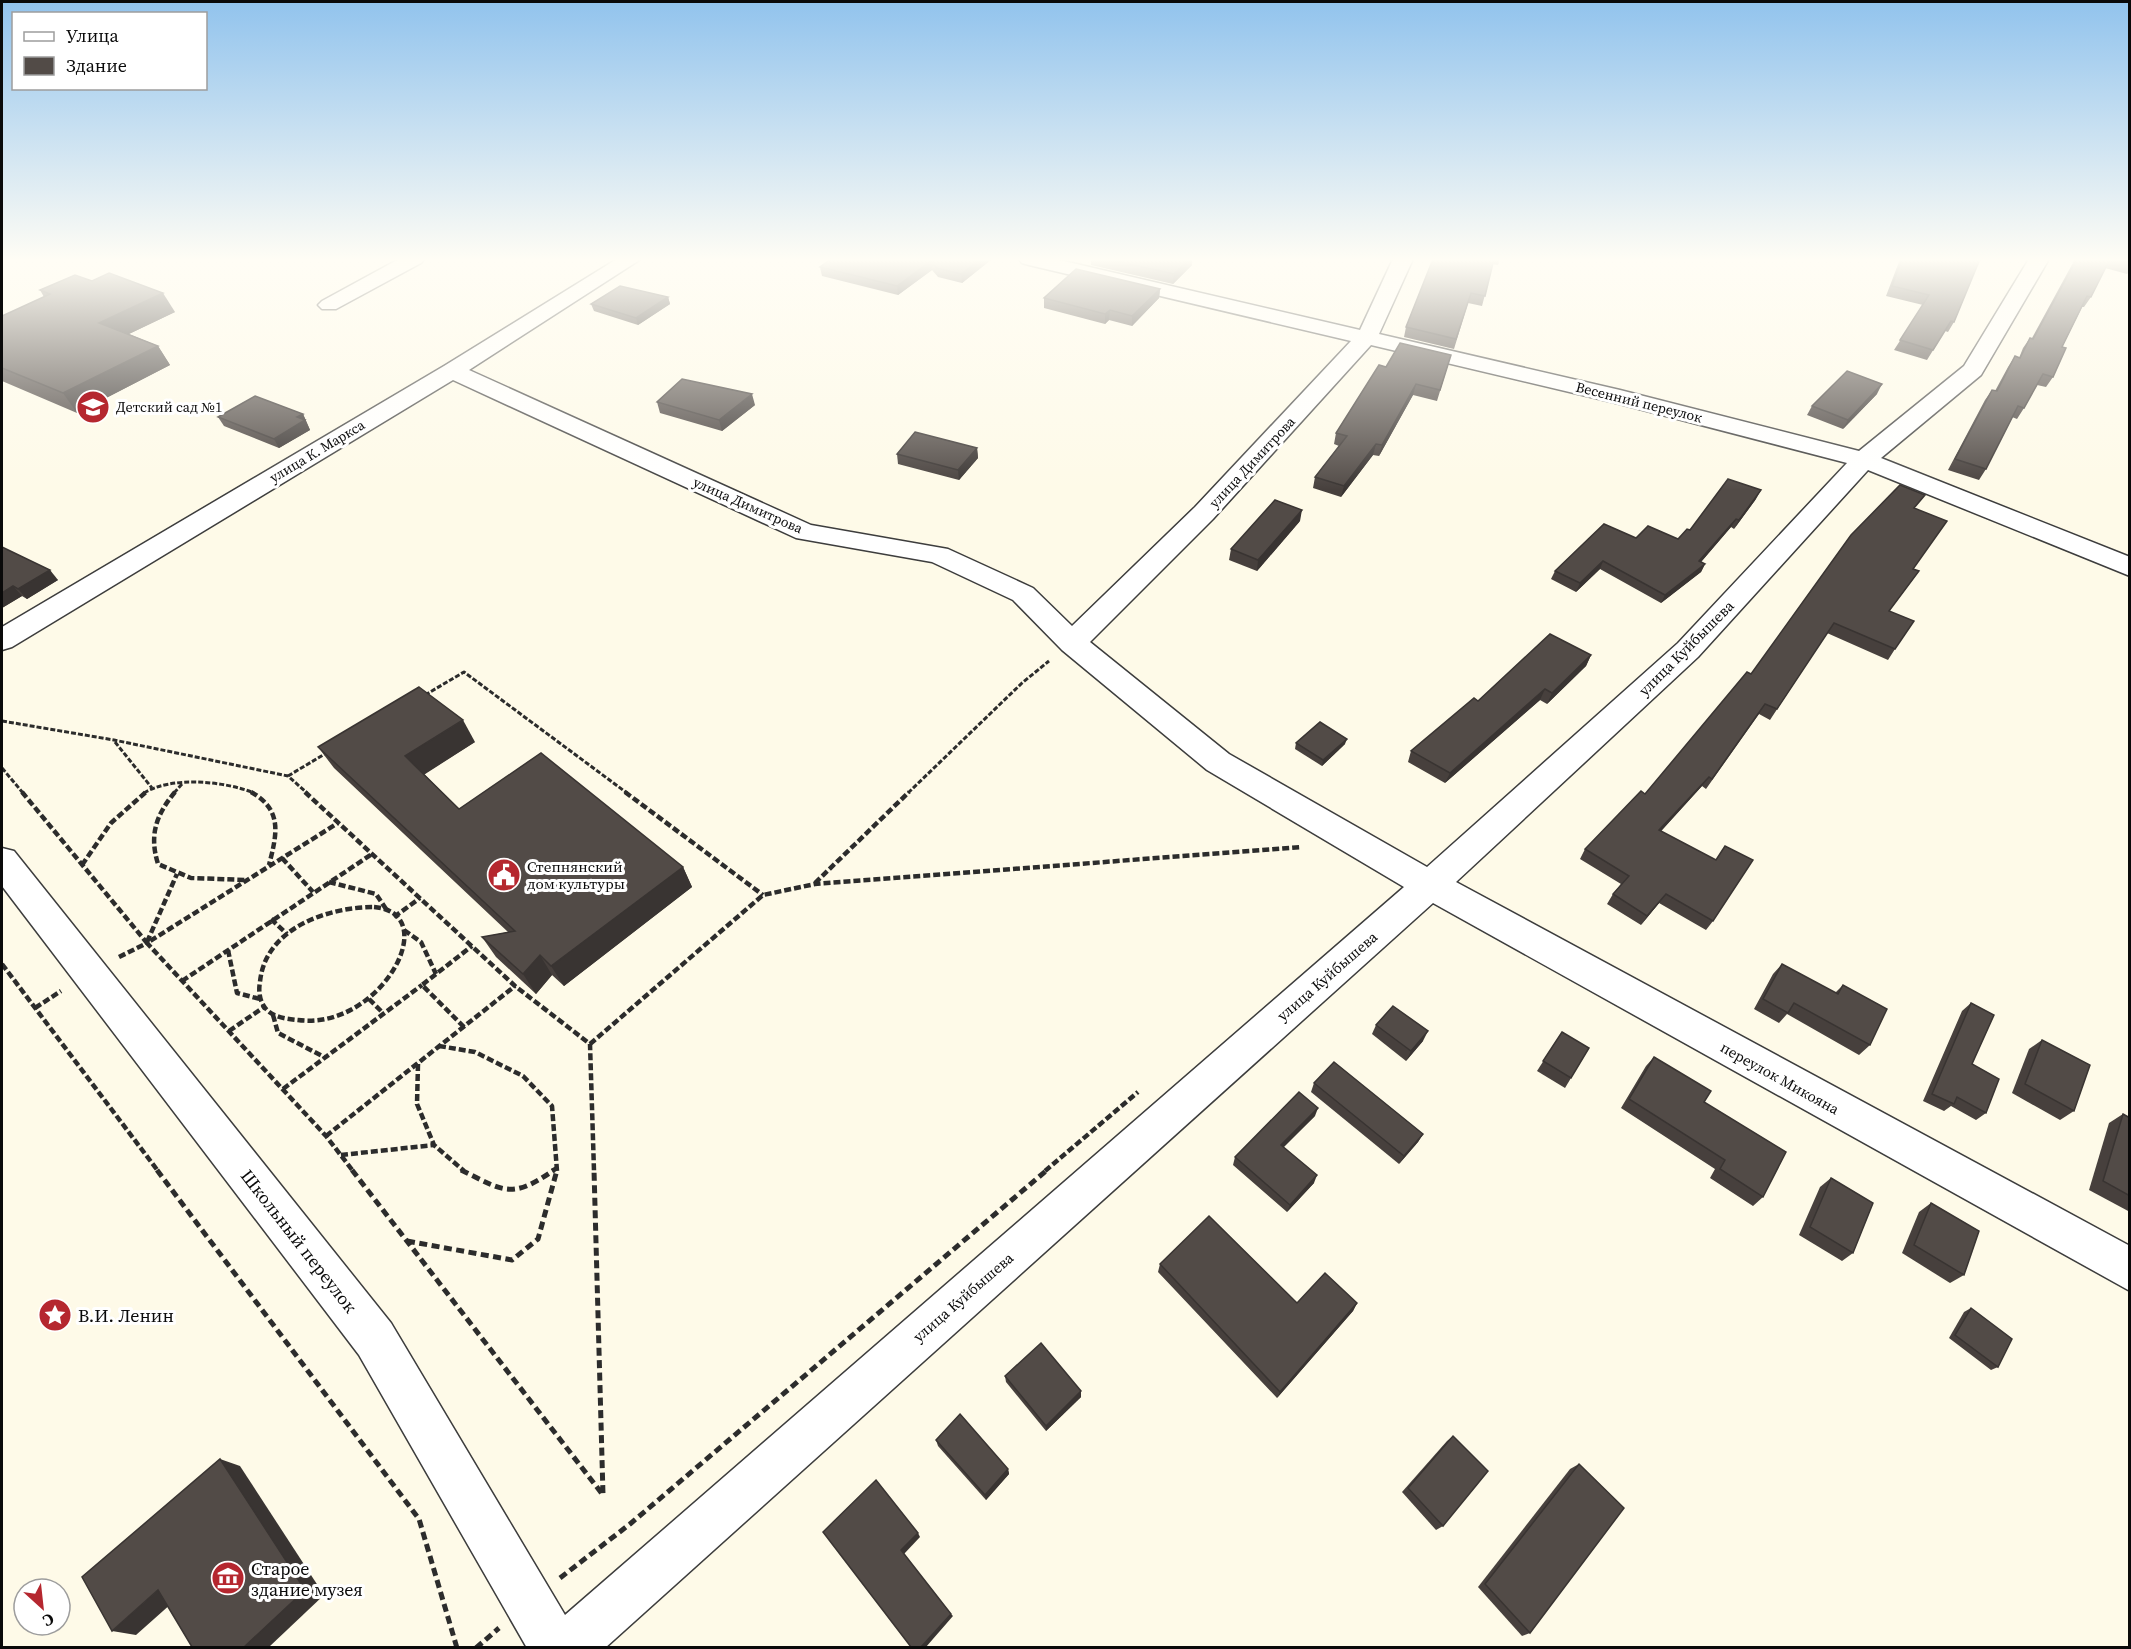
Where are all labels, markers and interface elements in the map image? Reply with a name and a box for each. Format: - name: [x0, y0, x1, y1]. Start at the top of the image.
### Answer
- legend: [12, 12, 207, 90]
- text: Улица: [66, 23, 119, 48]
- text: Здание: [66, 53, 127, 78]
- street label: Весенний переулок: [1574, 377, 1705, 427]
- school or university icon: Детский сад №1: [75, 389, 111, 425]
- place label: Детский сад №1: [116, 397, 222, 417]
- street label: улица Димитрова: [1204, 411, 1300, 512]
- street label: улица К. Маркса: [266, 414, 369, 487]
- street label: улица Димитрова: [690, 472, 807, 539]
- street label: улица Куйбышева: [1634, 595, 1739, 700]
- place label: Степнянский дом культуры: [527, 856, 625, 894]
- public building icon: Степнянский дом культуры: [486, 857, 522, 893]
- street label: улица Куйбышева: [1272, 926, 1382, 1026]
- street label: переулок Микояна: [1717, 1037, 1844, 1120]
- street label: Школьный переулок: [235, 1164, 363, 1318]
- street label: улица Куйбышева: [908, 1247, 1018, 1347]
- place icon: В.И. Ленин: [37, 1297, 73, 1333]
- place label: В.И. Ленин: [78, 1303, 174, 1328]
- place label: Старое здание музея: [251, 1556, 363, 1602]
- museum icon: Старое здание музея: [210, 1560, 246, 1596]
- north arrow: [12, 1577, 72, 1637]
- text: С: [39, 1608, 58, 1632]

